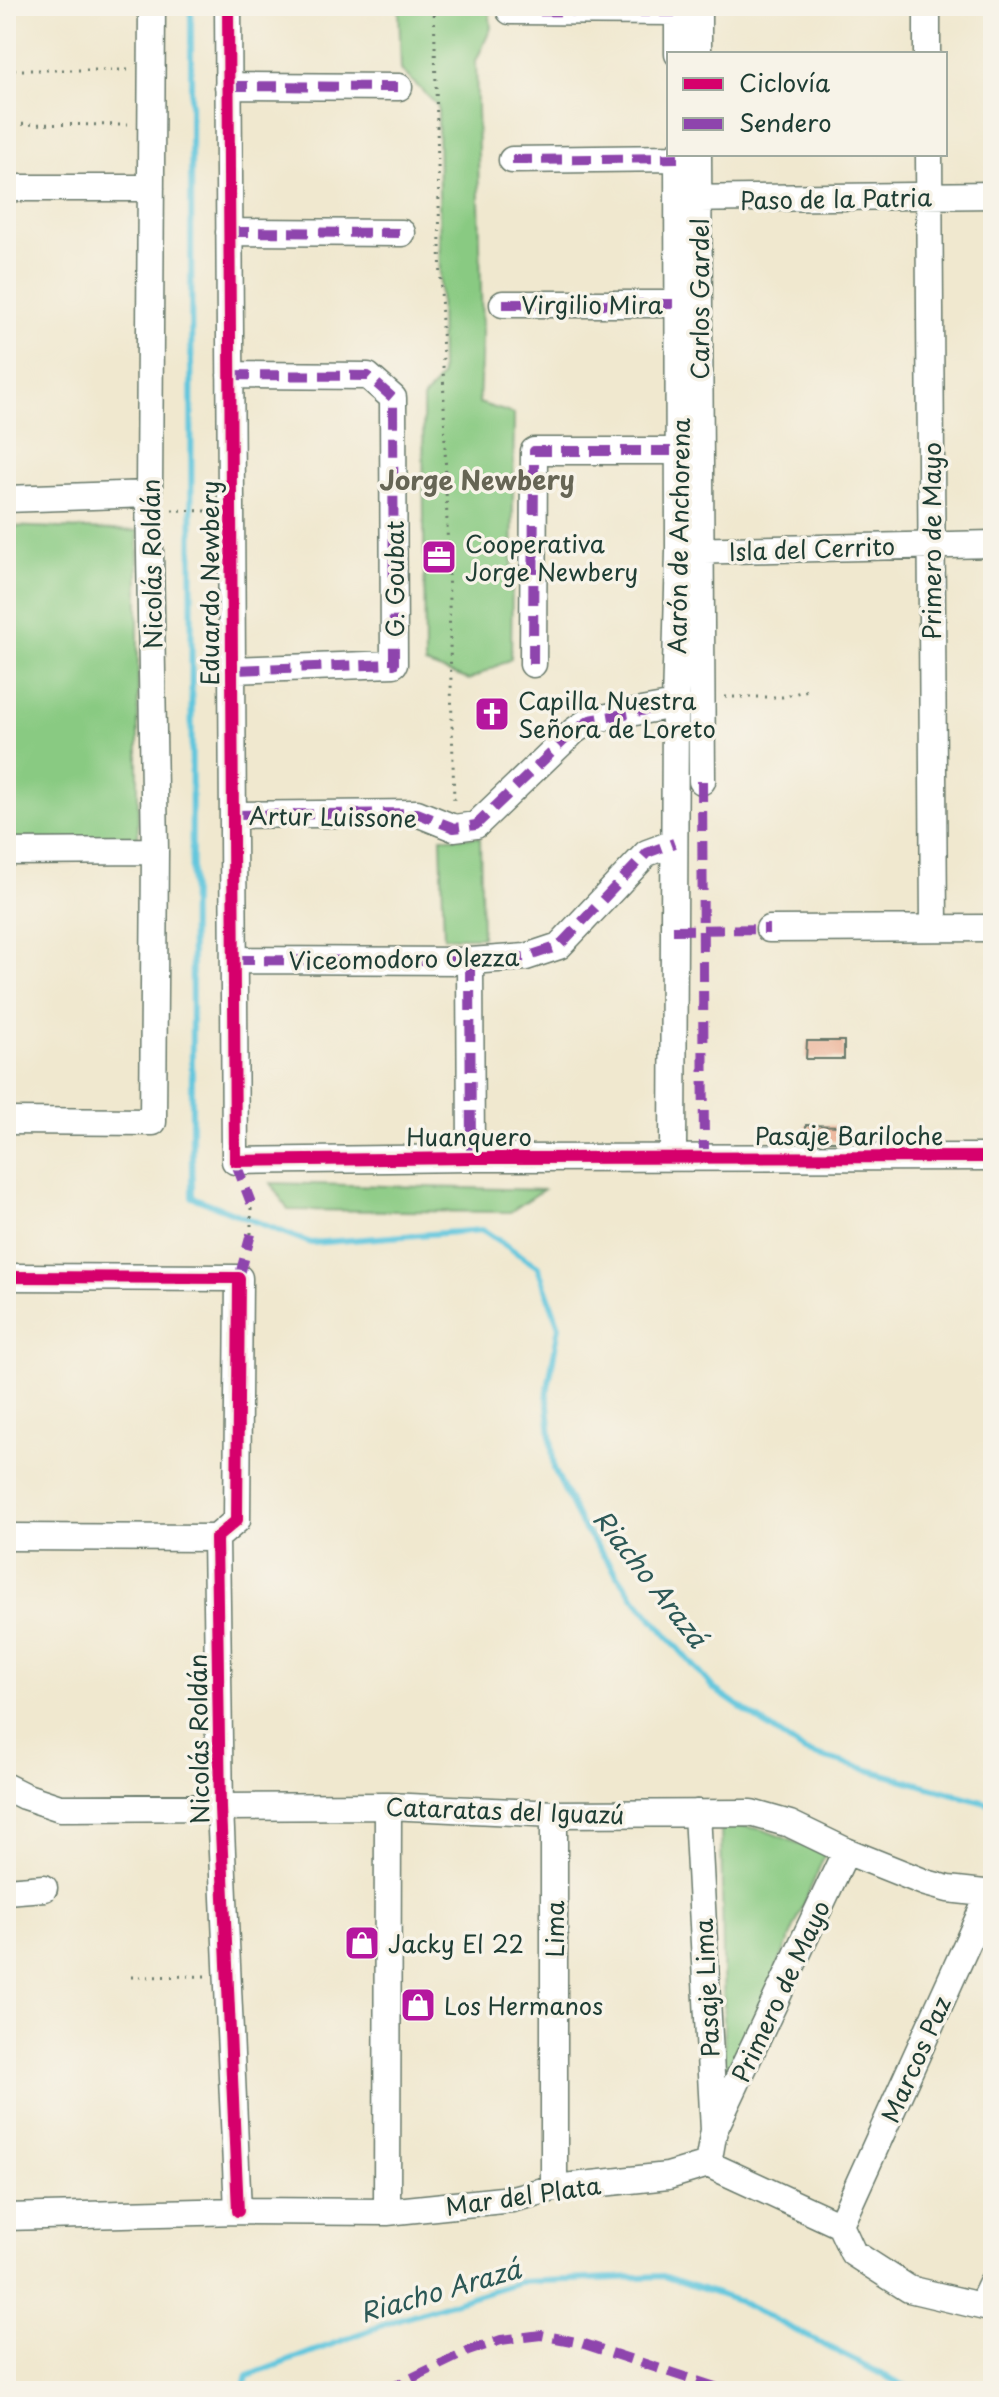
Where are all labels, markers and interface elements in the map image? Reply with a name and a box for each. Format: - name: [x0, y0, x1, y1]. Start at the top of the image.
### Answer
- legend: [667, 52, 947, 156]
- text: Ciclovía: [739, 64, 830, 100]
- text: Sendero: [739, 104, 831, 140]
- street label: Paso de la Patria: [740, 178, 932, 218]
- street label: Carlos Gardel: [681, 218, 717, 380]
- street label: Virgilio Mira: [521, 286, 663, 322]
- street label: Aarón de Anchorena: [658, 417, 698, 654]
- street label: Primero de Mayo: [913, 442, 949, 640]
- district label: Jorge Newbery: [379, 460, 575, 499]
- street label: Nicolás Roldán: [132, 478, 170, 650]
- street label: Eduardo Newbery: [191, 481, 227, 685]
- street label: G. Goubat: [376, 520, 412, 638]
- place label: Cooperativa Jorge Newbery: [465, 525, 638, 589]
- street label: Isla del Cerrito: [728, 527, 896, 569]
- office icon: Cooperativa Jorge Newbery: [420, 538, 458, 576]
- place label: Capilla Nuestra Señora de Loreto: [518, 682, 716, 746]
- church icon: Capilla Nuestra Señora de Loreto: [473, 695, 511, 733]
- street label: Artur Luissone: [249, 797, 417, 835]
- street label: Viceomodoro Olezza: [288, 938, 520, 978]
- street label: Pasaje Bariloche: [755, 1117, 943, 1153]
- street label: Huanquero: [406, 1118, 532, 1154]
- water label: Riacho Arazá: [585, 1501, 718, 1656]
- street label: Nicolás Roldán: [179, 1653, 217, 1825]
- street label: Cataratas del Iguazú: [385, 1788, 625, 1832]
- street label: Primero de Mayo: [722, 1894, 838, 2088]
- street label: Lima: [536, 1901, 572, 1957]
- street label: Pasaje Lima: [684, 1918, 728, 2058]
- shop icon: Jacky El 22: [343, 1924, 381, 1962]
- place label: Jacky El 22: [388, 1925, 524, 1961]
- shop icon: Los Hermanos: [399, 1986, 437, 2024]
- place label: Los Hermanos: [444, 1987, 603, 2023]
- street label: Marcos Paz: [871, 1990, 959, 2128]
- street label: Mar del Plata: [443, 2166, 603, 2224]
- water label: Riacho Arazá: [355, 2248, 526, 2332]

